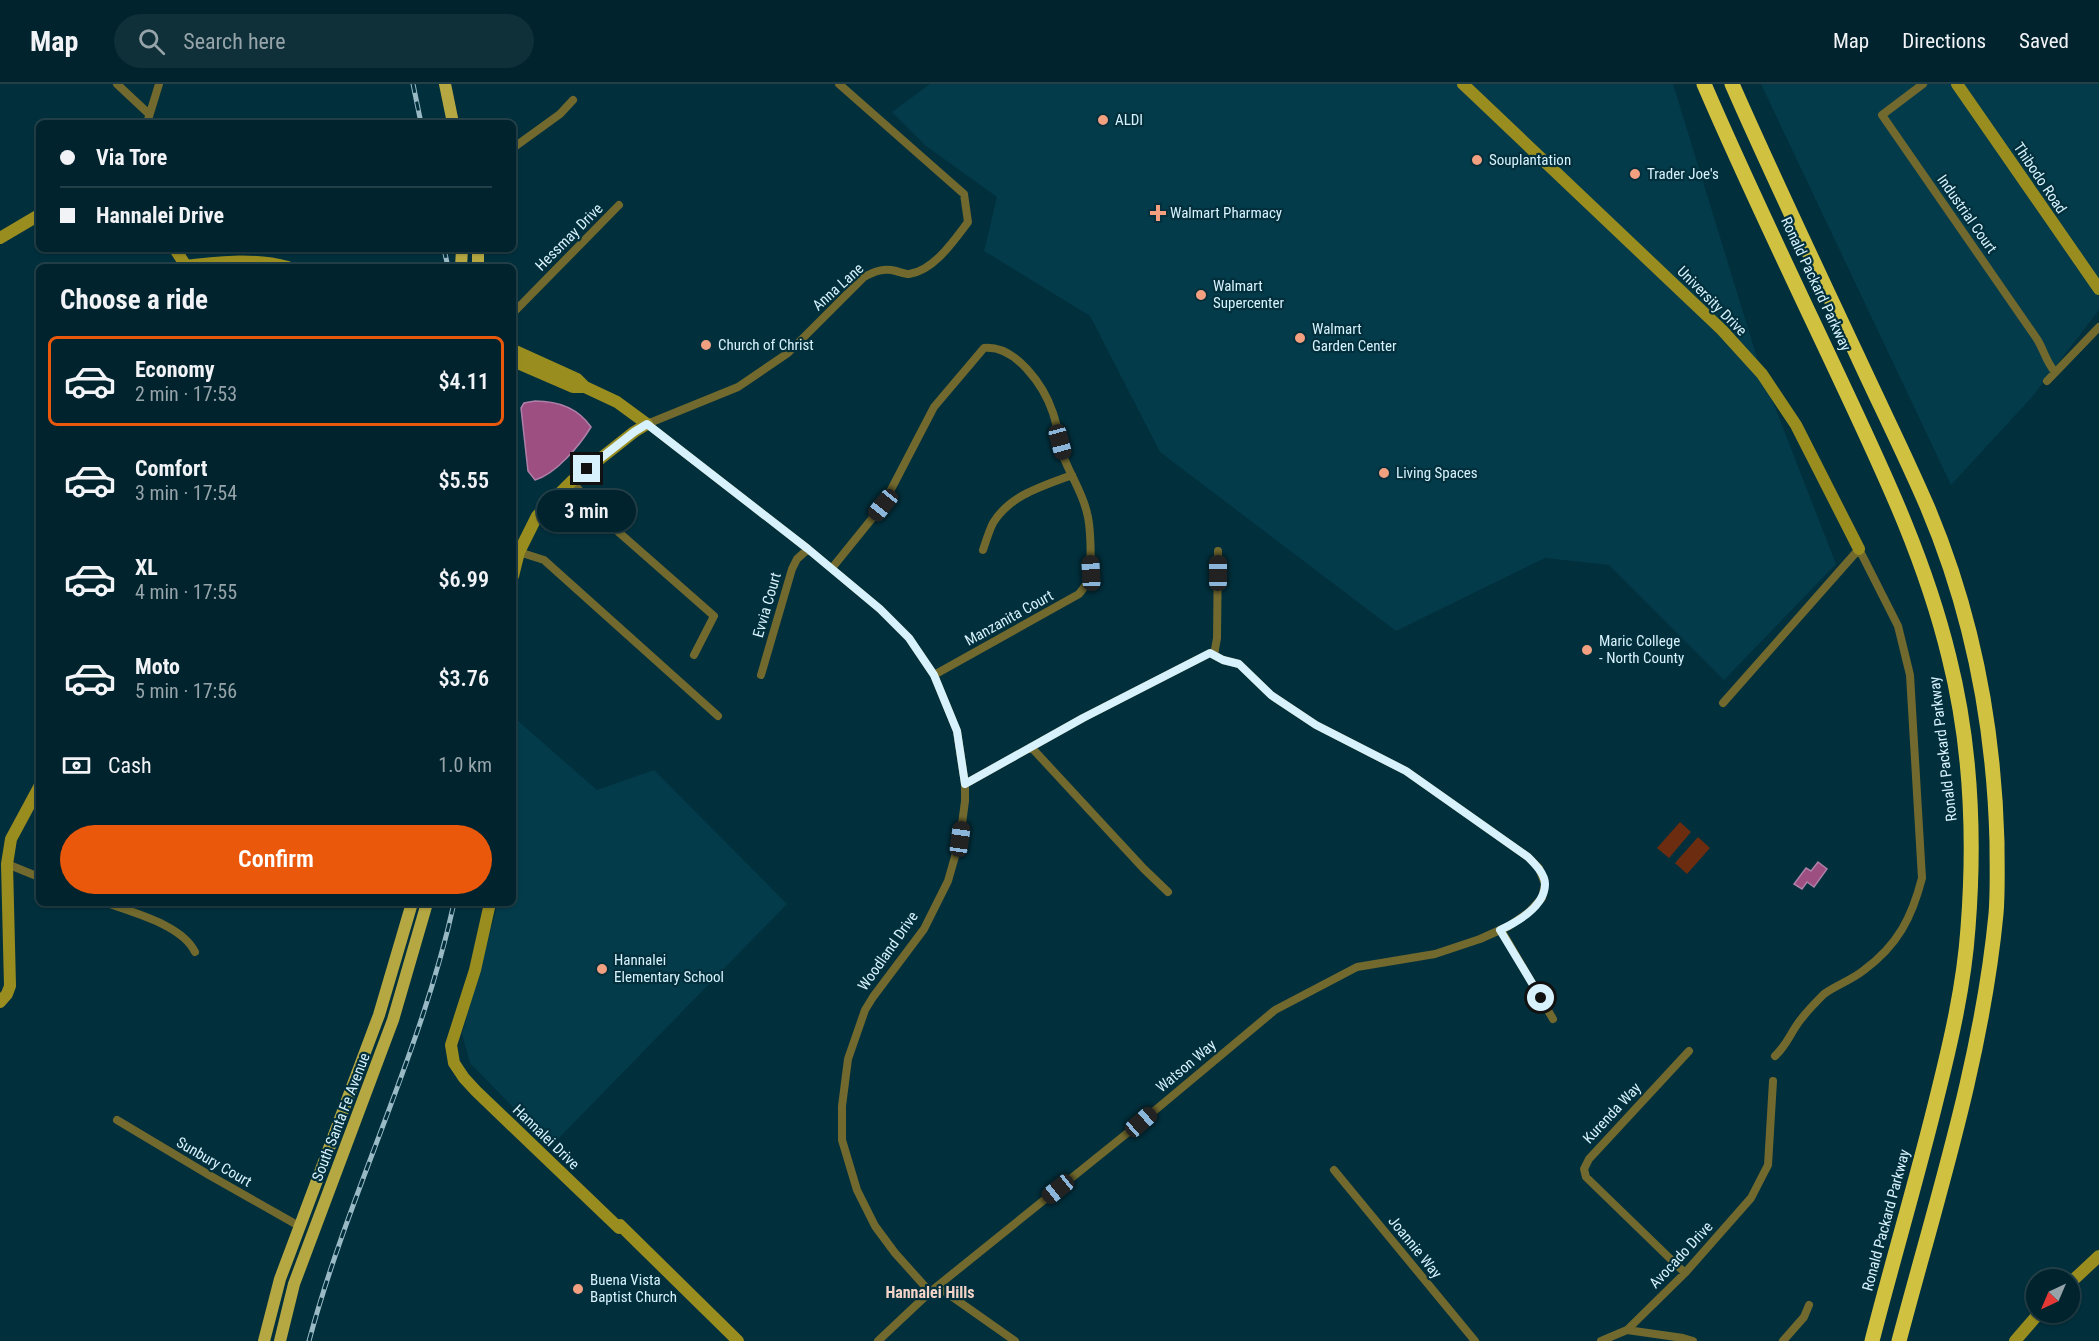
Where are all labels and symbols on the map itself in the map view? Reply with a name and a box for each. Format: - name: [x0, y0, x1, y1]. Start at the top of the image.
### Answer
- place label: ALDI: [1115, 111, 1143, 129]
- marker: ALDI: [1096, 113, 1110, 127]
- street label: Thibodo Road: [2010, 139, 2070, 217]
- place label: Souplantation: [1489, 151, 1571, 169]
- marker: Souplantation: [1470, 153, 1484, 167]
- place label: Trader Joe's: [1647, 165, 1719, 183]
- marker: Trader Joe's: [1628, 167, 1642, 181]
- street label: Industrial Court: [1933, 171, 2001, 257]
- street label: Hessmay Drive: [532, 200, 606, 274]
- place label: Walmart Pharmacy: [1170, 204, 1282, 222]
- marker: Walmart Pharmacy: [1151, 206, 1165, 220]
- street label: Ronald Packard Parkway: [1777, 214, 1855, 354]
- street label: Anna Lane: [809, 259, 867, 315]
- street label: University Drive: [1673, 262, 1751, 340]
- place label: Walmart Supercenter: [1213, 277, 1285, 312]
- marker: Walmart Supercenter: [1194, 288, 1208, 302]
- place label: Walmart Garden Center: [1312, 320, 1397, 355]
- marker: Walmart Garden Center: [1293, 331, 1307, 345]
- place label: Church of Christ: [718, 336, 814, 354]
- marker: Church of Christ: [699, 338, 713, 352]
- car: [1047, 422, 1073, 462]
- route end: [573, 455, 600, 482]
- place label: Living Spaces: [1396, 464, 1478, 482]
- marker: Living Spaces: [1377, 466, 1391, 480]
- car: [865, 485, 901, 525]
- callout: 3 min: [538, 490, 636, 532]
- car: [1081, 555, 1101, 591]
- car: [1209, 555, 1227, 591]
- street label: Evvia Court: [749, 570, 785, 640]
- street label: Manzanita Court: [962, 586, 1056, 650]
- place label: Maric College - North County: [1599, 632, 1684, 667]
- marker: Maric College - North County: [1580, 643, 1594, 657]
- street label: Ronald Packard Parkway: [1925, 676, 1961, 822]
- car: [949, 820, 971, 858]
- street label: Woodland Drive: [854, 908, 922, 994]
- place label: Hannalei Elementary School: [614, 951, 724, 986]
- marker: Hannalei Elementary School: [595, 962, 609, 976]
- route start: [1527, 984, 1554, 1011]
- street label: Watson Way: [1152, 1036, 1220, 1096]
- street label: South Santa Fe Avenue: [308, 1050, 374, 1184]
- street label: Kurenda Way: [1579, 1079, 1645, 1147]
- street label: Hannalei Drive: [509, 1101, 583, 1173]
- car: [1122, 1103, 1160, 1141]
- street label: Sunbury Court: [173, 1133, 255, 1191]
- street label: Ronald Packard Parkway: [1858, 1147, 1914, 1293]
- car: [1038, 1171, 1078, 1207]
- street label: Joannie Way: [1384, 1212, 1446, 1282]
- street label: Avocado Drive: [1646, 1218, 1716, 1292]
- north arrow: [2026, 1269, 2080, 1323]
- place label: Buena Vista Baptist Church: [590, 1271, 677, 1306]
- marker: Buena Vista Baptist Church: [571, 1282, 585, 1296]
- district label: Hannalei Hills: [885, 1283, 975, 1302]

